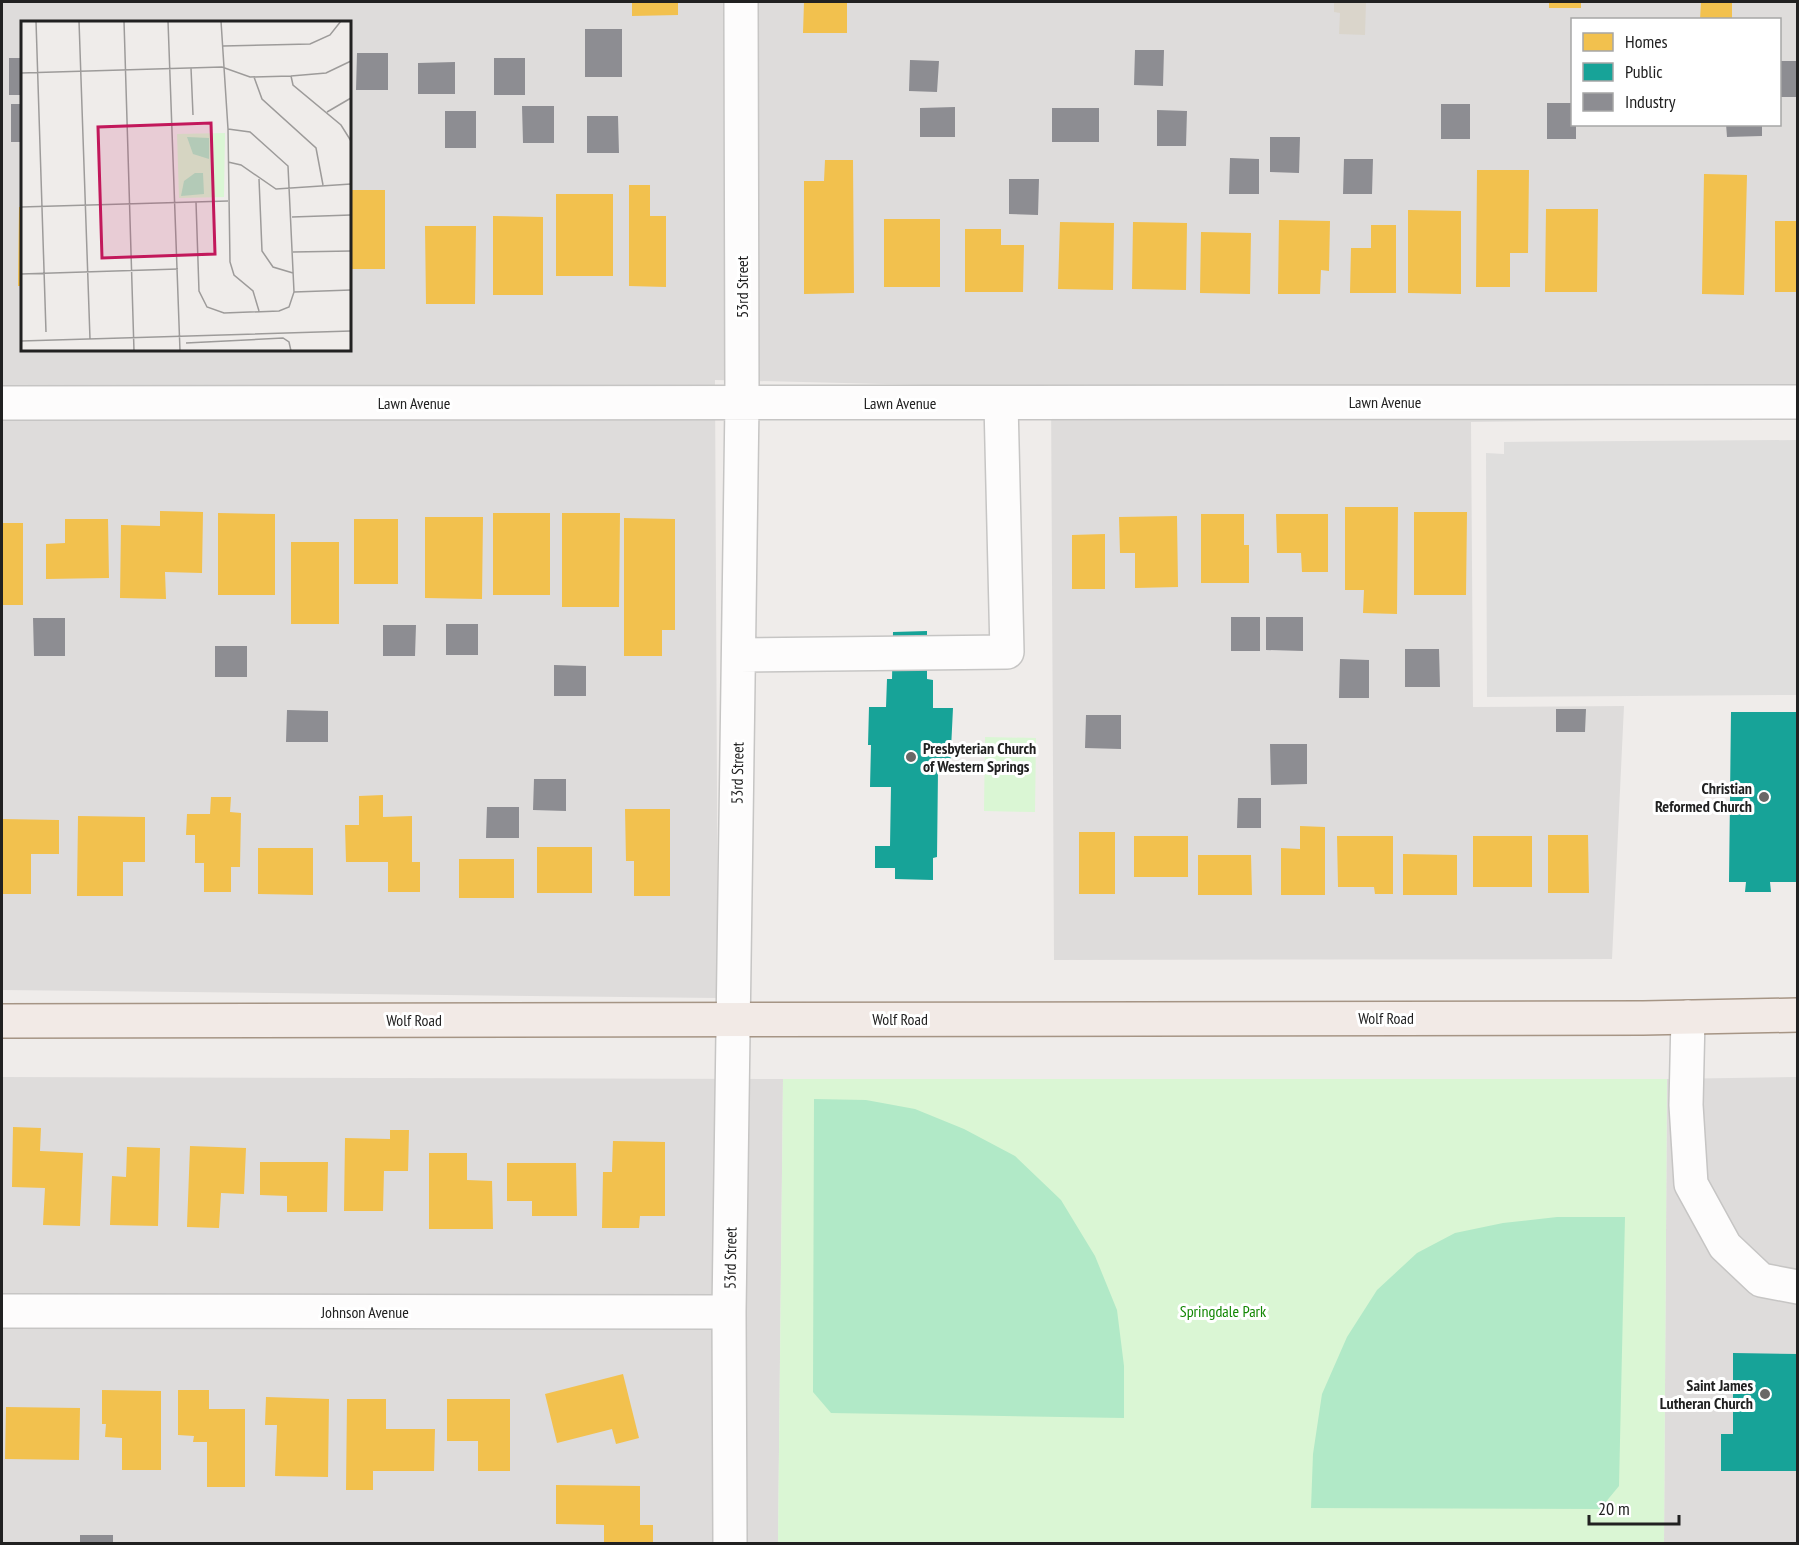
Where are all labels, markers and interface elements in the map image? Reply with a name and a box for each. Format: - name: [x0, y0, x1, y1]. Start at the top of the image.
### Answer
- legend: [1571, 18, 1781, 126]
- inset map: [21, 21, 351, 351]
- text: Homes: [1625, 30, 1668, 53]
- text: Public: [1625, 60, 1663, 83]
- text: Industry: [1625, 90, 1676, 113]
- street label: 53rd Street: [732, 255, 752, 318]
- street label: Lawn Avenue: [1349, 392, 1421, 412]
- street label: Lawn Avenue: [378, 393, 450, 413]
- street label: Lawn Avenue: [864, 393, 936, 413]
- place label: Presbyterian Church of Western Springs: [923, 738, 1036, 776]
- street label: 53rd Street: [726, 741, 748, 804]
- marker: Presbyterian Church of Western Springs: [904, 750, 918, 764]
- place label: Christian Reformed Church: [1655, 778, 1752, 816]
- marker: Christian Reformed Church: [1757, 790, 1771, 804]
- street label: Wolf Road: [1358, 1008, 1414, 1028]
- street label: Wolf Road: [872, 1009, 928, 1029]
- street label: Wolf Road: [386, 1010, 442, 1030]
- street label: 53rd Street: [719, 1226, 741, 1289]
- park label: Springdale Park: [1180, 1301, 1267, 1321]
- street label: Johnson Avenue: [320, 1302, 409, 1322]
- place label: Saint James Lutheran Church: [1660, 1375, 1753, 1413]
- marker: Saint James Lutheran Church: [1758, 1387, 1772, 1401]
- scale bar: [1589, 1488, 1679, 1526]
- text: 20 m: [1598, 1497, 1630, 1520]

